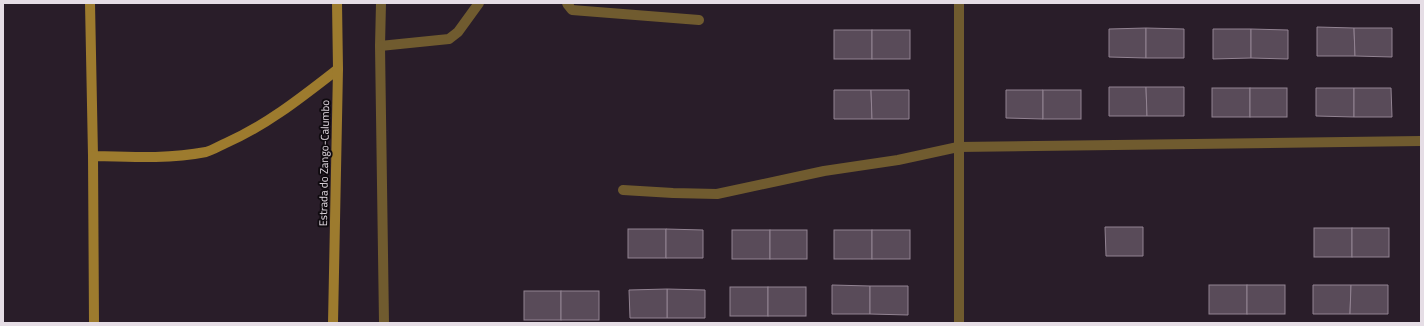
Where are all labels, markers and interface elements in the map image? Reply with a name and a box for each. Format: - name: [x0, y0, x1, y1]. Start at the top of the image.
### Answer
- street label: Estrada do Zango-Calumbo: [315, 99, 333, 226]

